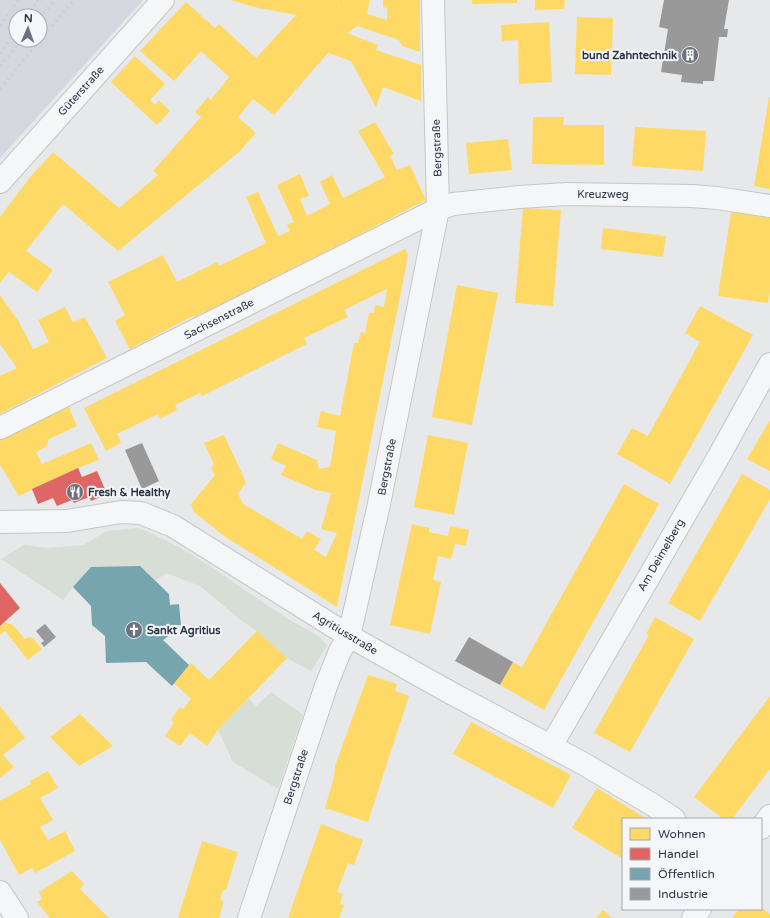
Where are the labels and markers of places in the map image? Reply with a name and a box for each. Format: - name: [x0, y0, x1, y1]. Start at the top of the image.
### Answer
- building icon: bund Zahntechnik: [680, 45, 700, 65]
- place label: bund Zahntechnik: [582, 49, 677, 62]
- restaurant icon: Fresh & Healthy: [65, 482, 85, 502]
- place label: Fresh & Healthy: [88, 486, 171, 500]
- church icon: Sankt Agritius: [124, 620, 144, 640]
- place label: Sankt Agritius: [147, 624, 221, 638]

